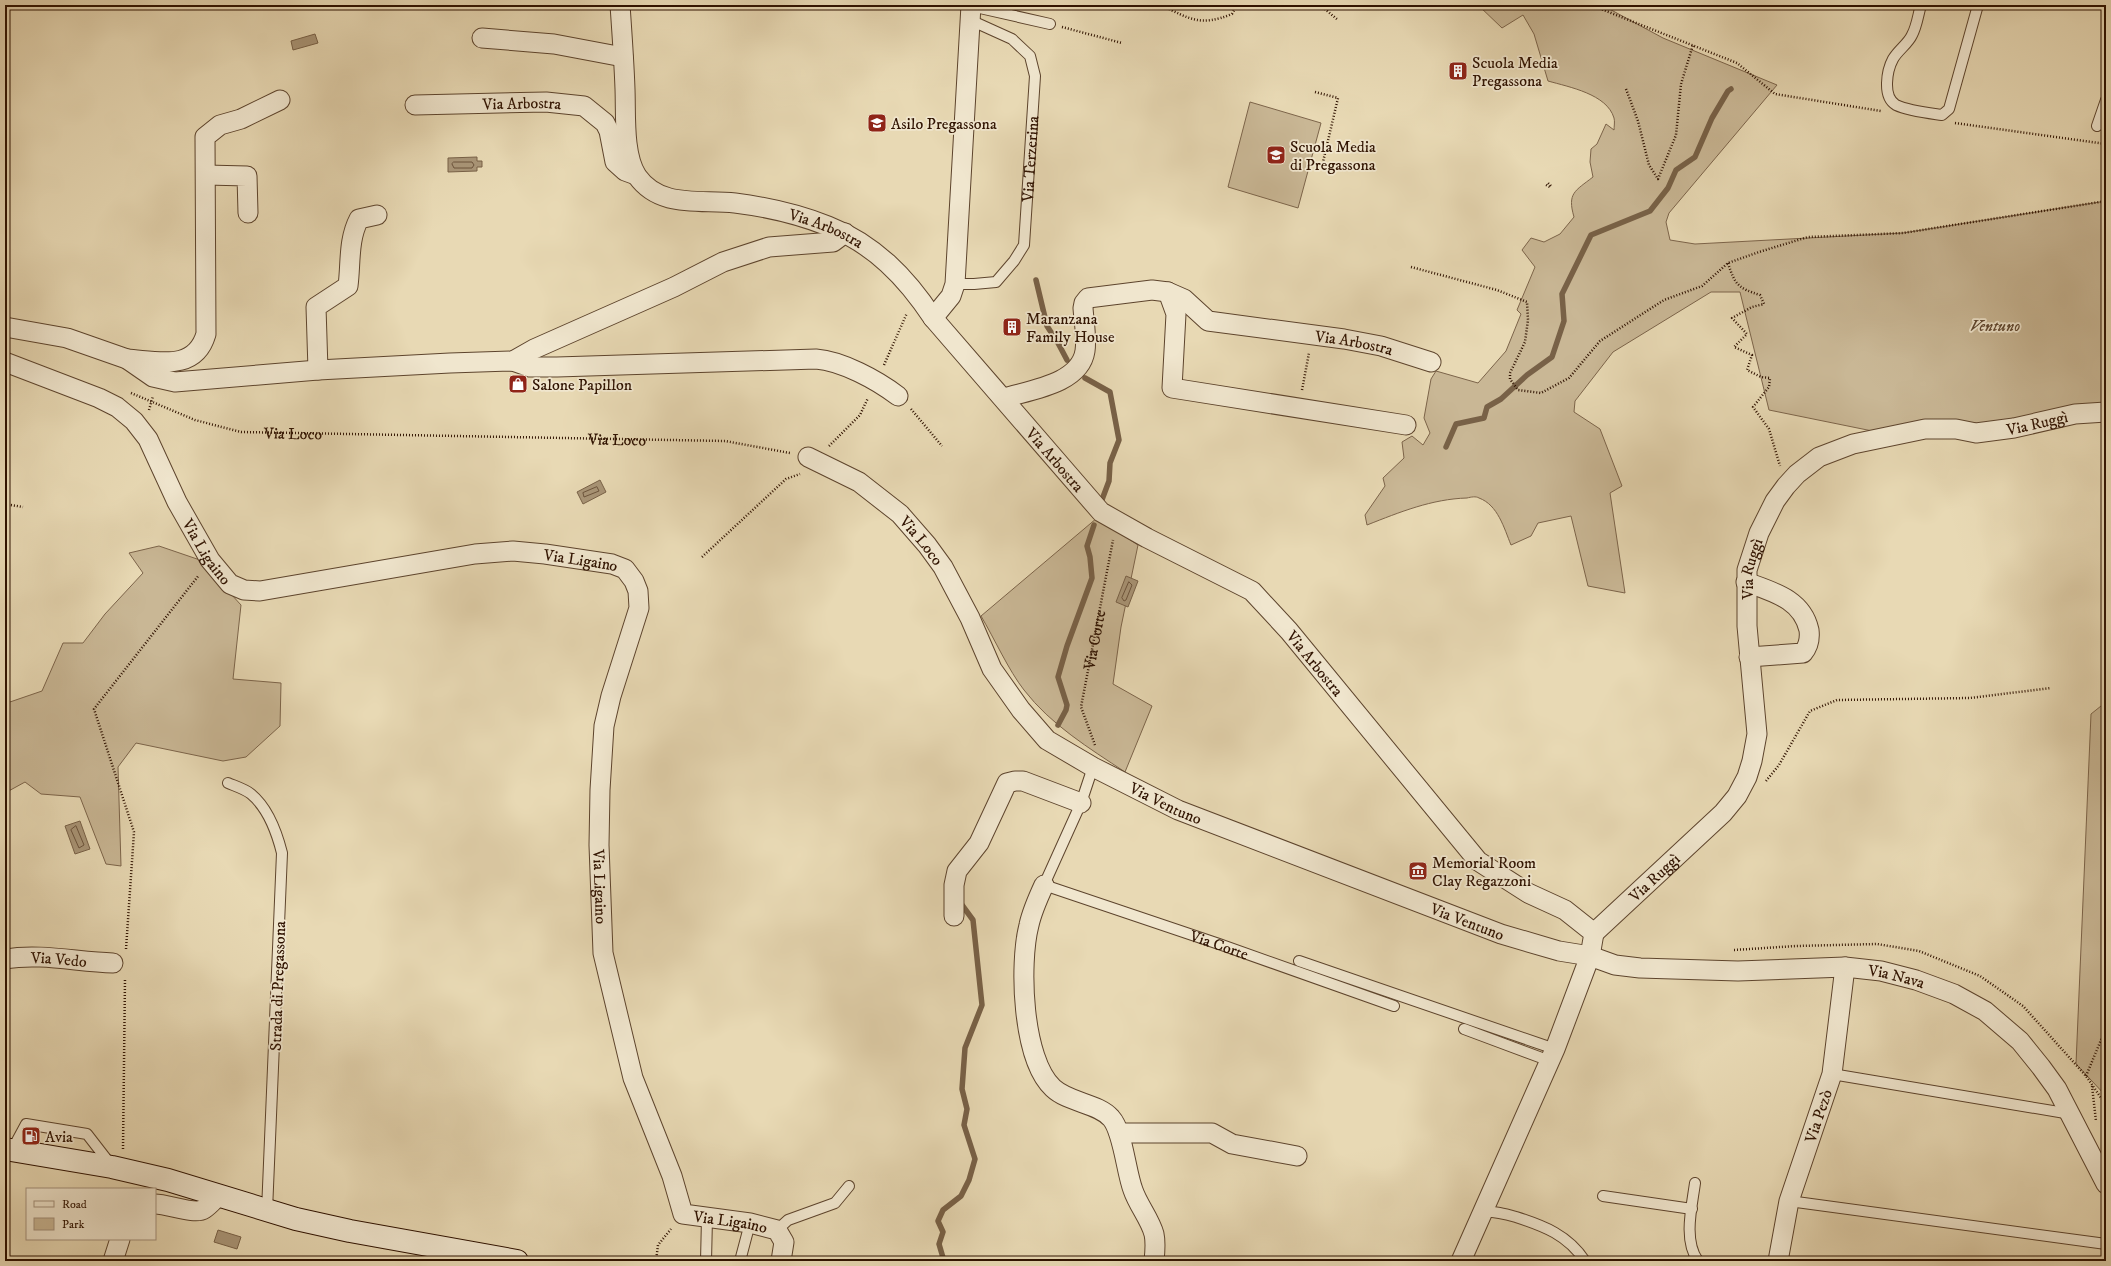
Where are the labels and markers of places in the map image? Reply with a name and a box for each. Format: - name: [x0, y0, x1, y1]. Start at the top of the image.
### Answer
- place label: Scuola Media Pregassona: [1472, 53, 1558, 91]
- building icon: Scuola Media Pregassona: [1447, 60, 1469, 82]
- school or university icon: Asilo Pregassona: [866, 112, 888, 134]
- place label: Asilo Pregassona: [891, 114, 997, 134]
- place label: Scuola Media di Pregassona: [1290, 137, 1376, 175]
- school or university icon: Scuola Media di Pregassona: [1265, 144, 1287, 166]
- place label: Maranzana Family House: [1026, 309, 1115, 347]
- building icon: Maranzana Family House: [1001, 316, 1023, 338]
- shop icon: Salone Papillon: [507, 373, 529, 395]
- place label: Salone Papillon: [532, 375, 633, 395]
- place label: Memorial Room Clay Regazzoni: [1432, 853, 1536, 891]
- museum icon: Memorial Room Clay Regazzoni: [1407, 860, 1429, 882]
- fuel station icon: Avia: [20, 1125, 42, 1147]
- place label: Avia: [45, 1127, 73, 1147]

